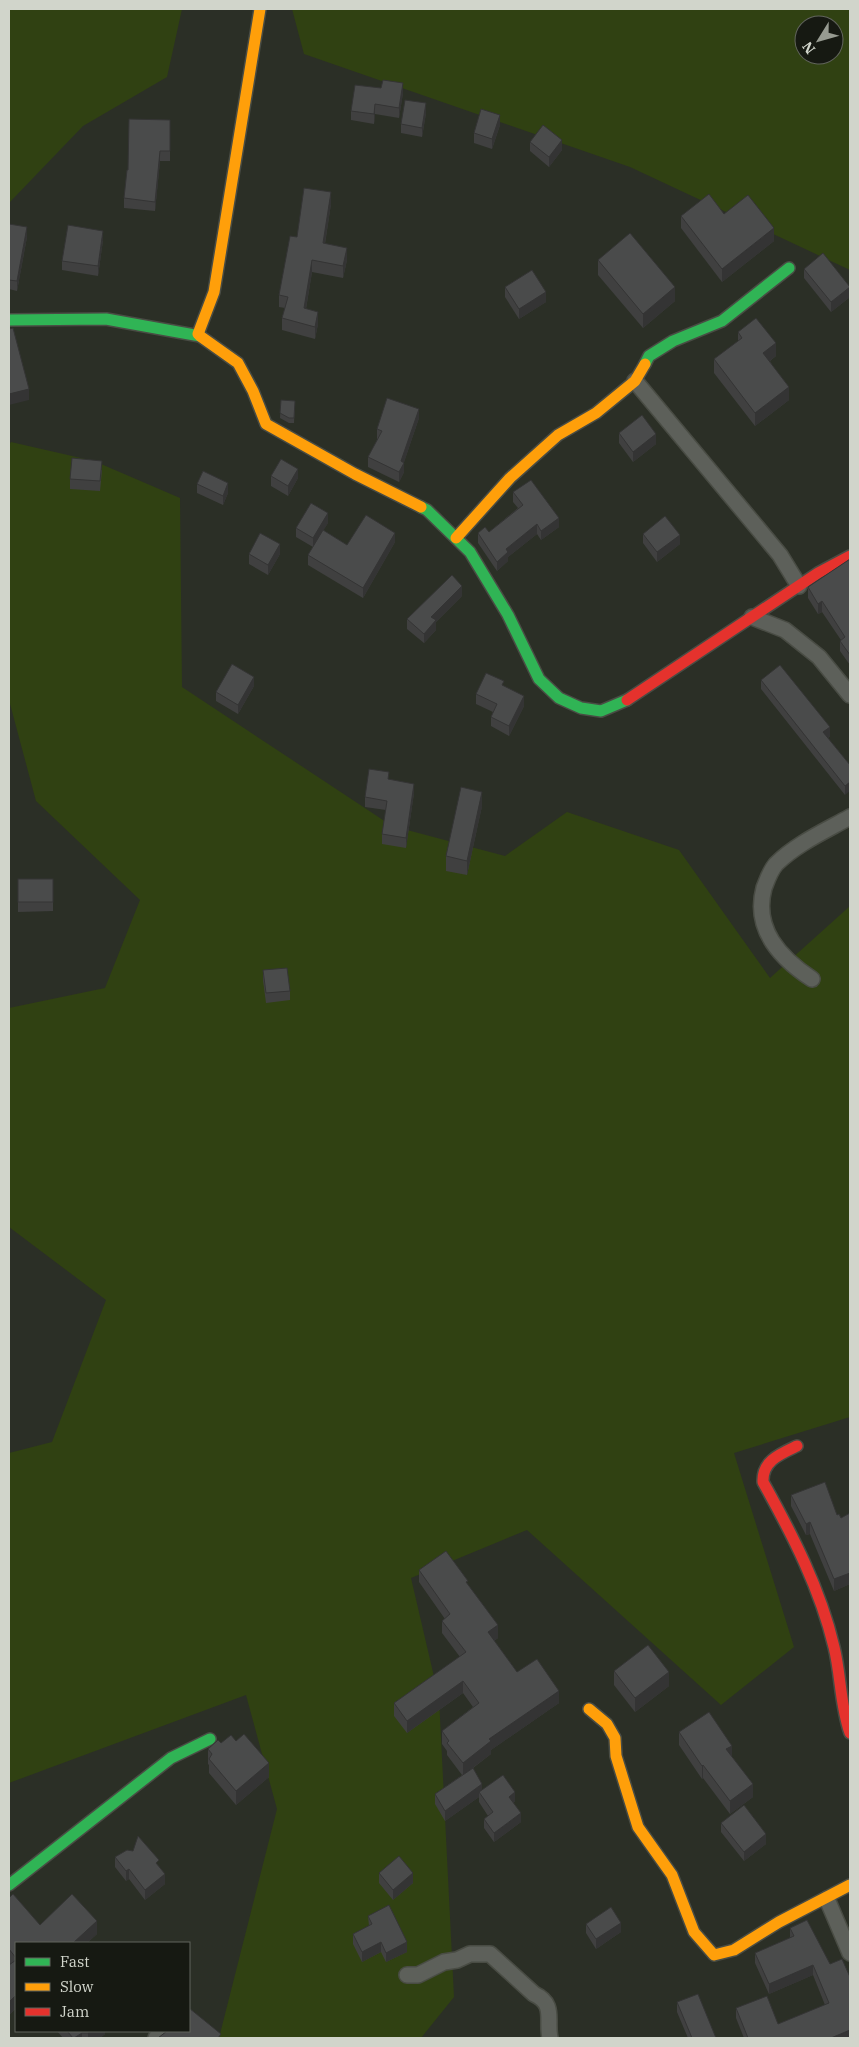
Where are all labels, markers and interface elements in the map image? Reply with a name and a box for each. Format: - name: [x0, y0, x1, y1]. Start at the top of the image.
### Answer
- north arrow: [794, 15, 844, 65]
- text: N: [798, 38, 819, 58]
- legend: [15, 1942, 190, 2032]
- text: Fast: [60, 1952, 90, 1971]
- text: Slow: [60, 1977, 94, 1996]
- text: Jam: [60, 2002, 89, 2021]

